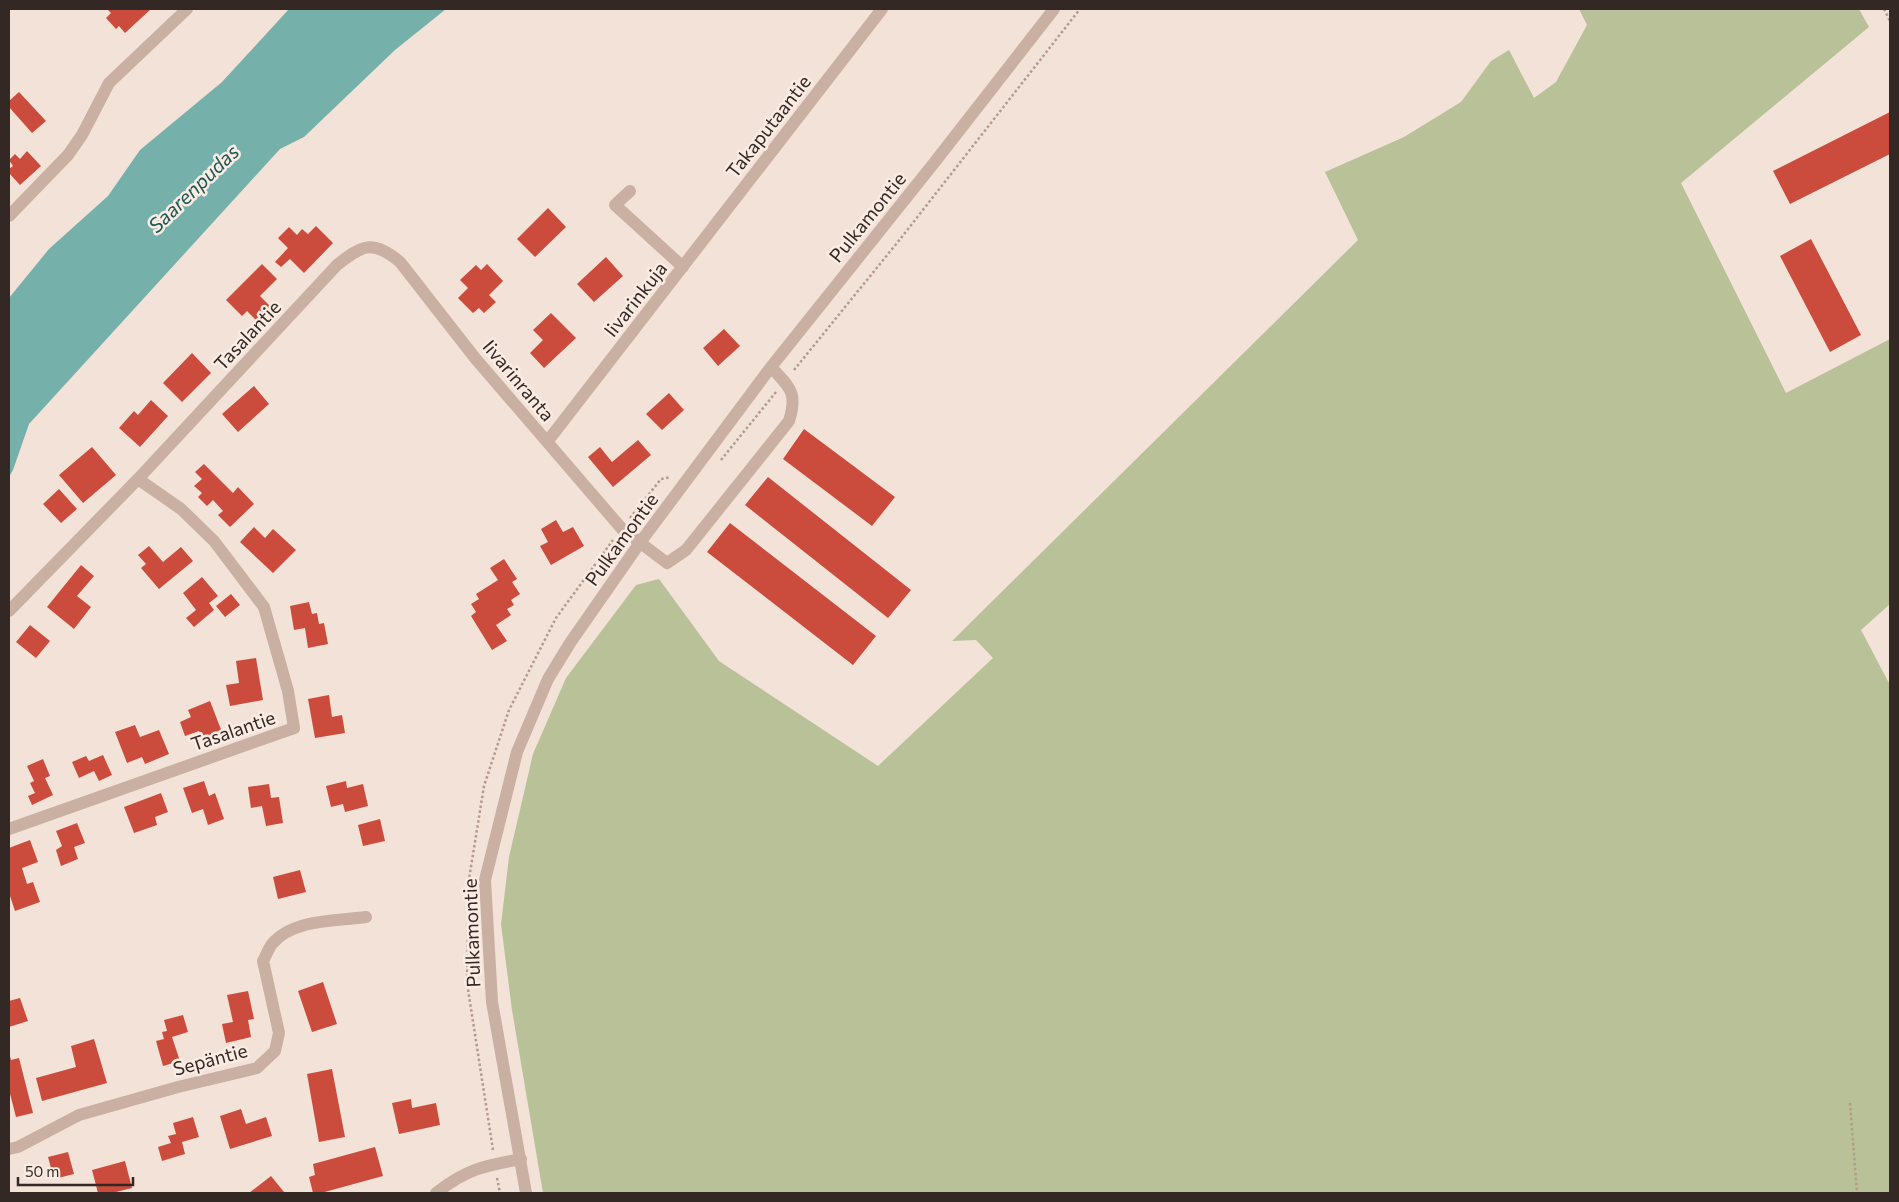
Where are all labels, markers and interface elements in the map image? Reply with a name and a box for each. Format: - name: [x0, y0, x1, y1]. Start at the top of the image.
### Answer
- street label: Takaputaantie: [721, 70, 815, 182]
- water label: Saarenpudas: [143, 139, 243, 237]
- street label: Pulkamontie: [824, 167, 910, 267]
- street label: Iivarinkuja: [599, 257, 671, 341]
- street label: Tasalantie: [209, 295, 285, 375]
- street label: Iivarinranta: [478, 335, 560, 425]
- street label: Pulkamontie: [580, 488, 662, 590]
- street label: Tasalantie: [188, 705, 278, 755]
- street label: Pulkamontie: [458, 878, 484, 988]
- street label: Sepäntie: [170, 1038, 250, 1080]
- scale bar: [18, 1154, 132, 1186]
- text: 50 m: [25, 1162, 59, 1180]

